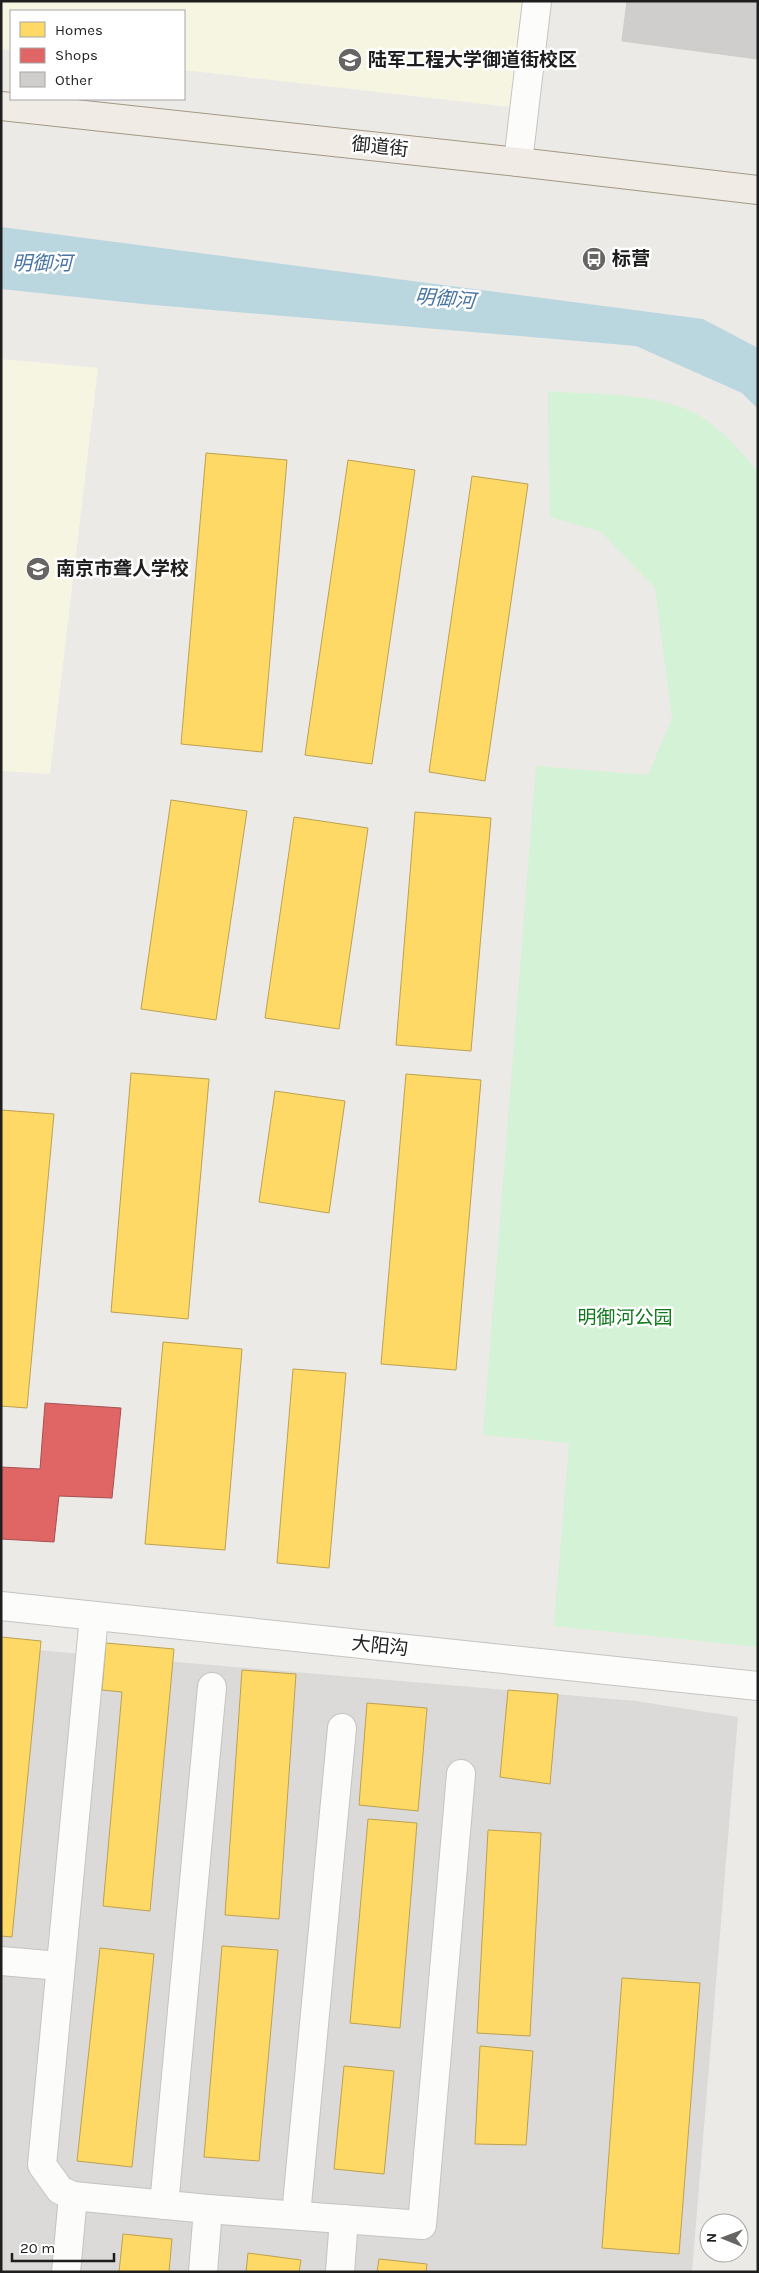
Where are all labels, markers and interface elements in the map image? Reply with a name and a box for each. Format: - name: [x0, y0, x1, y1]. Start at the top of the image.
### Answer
- legend: [10, 10, 185, 100]
- text: Homes: [55, 21, 103, 39]
- text: Shops: [55, 46, 98, 64]
- school or university icon: 陆军工程大学御道街校区: [337, 47, 363, 73]
- place label: 陆军工程大学御道街校区: [368, 49, 577, 71]
- text: Other: [55, 71, 93, 89]
- street label: 御道街: [350, 133, 410, 161]
- bus stop icon: 标营: [581, 246, 607, 272]
- place label: 标营: [612, 248, 650, 270]
- water label: 明御河: [12, 252, 76, 275]
- water label: 明御河: [414, 285, 480, 313]
- school or university icon: 南京市聋人学校: [25, 556, 51, 582]
- place label: 南京市聋人学校: [56, 558, 189, 580]
- park label: 明御河公园: [577, 1307, 673, 1329]
- street label: 大阳沟: [350, 1632, 410, 1660]
- north arrow: [699, 2213, 749, 2263]
- scale bar: [12, 2230, 115, 2262]
- text: N: [703, 2233, 720, 2243]
- text: 20 m: [20, 2239, 55, 2257]

